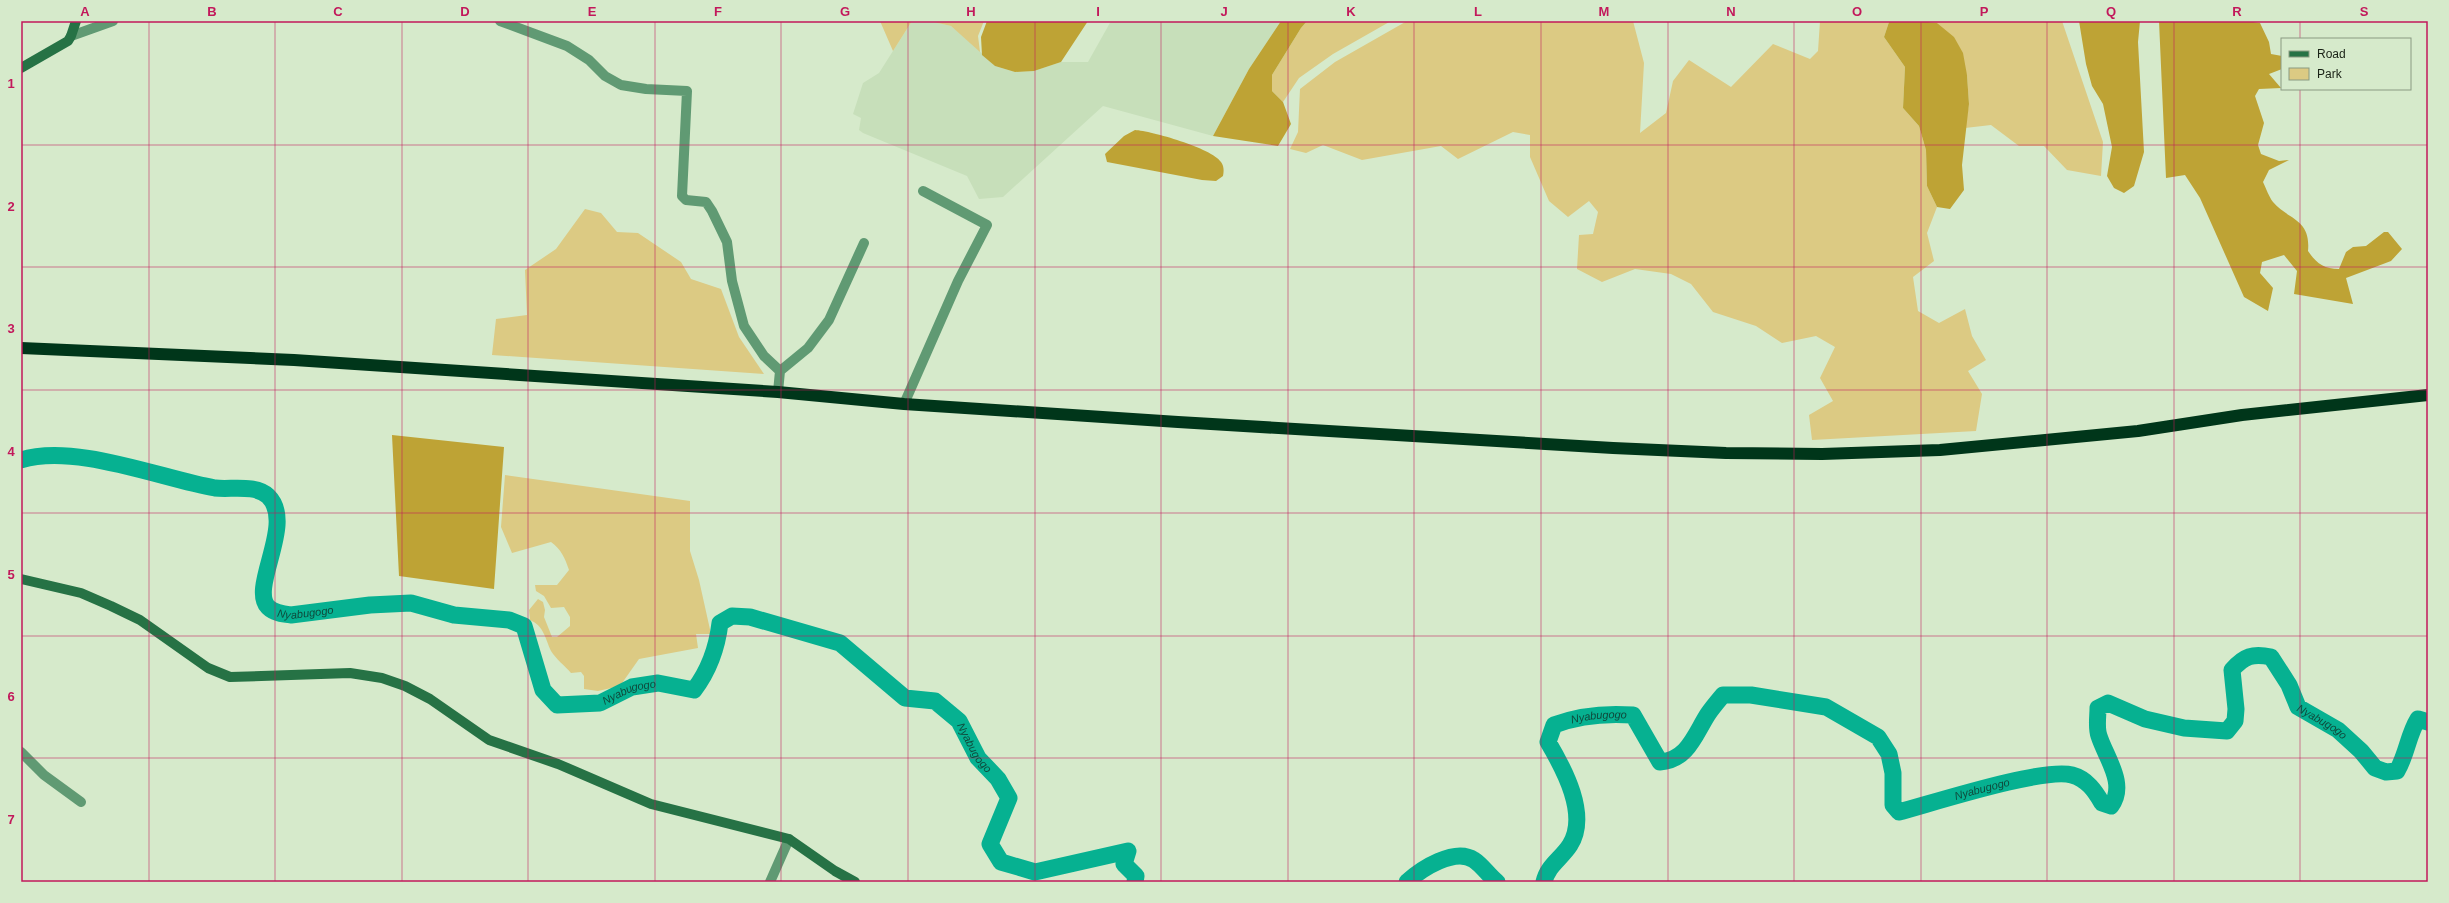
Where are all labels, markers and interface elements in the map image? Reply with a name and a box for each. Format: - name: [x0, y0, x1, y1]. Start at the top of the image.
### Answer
- text: A: [80, 4, 90, 19]
- text: B: [207, 4, 217, 19]
- text: C: [333, 4, 343, 19]
- text: D: [460, 4, 470, 19]
- text: E: [588, 4, 597, 19]
- text: F: [714, 4, 722, 19]
- text: G: [840, 4, 850, 19]
- text: H: [966, 4, 976, 19]
- text: I: [1096, 4, 1100, 19]
- text: J: [1220, 4, 1228, 19]
- text: K: [1346, 4, 1356, 19]
- text: L: [1474, 4, 1482, 19]
- text: M: [1599, 4, 1609, 19]
- text: N: [1726, 4, 1736, 19]
- text: O: [1852, 4, 1862, 19]
- text: P: [1980, 4, 1989, 19]
- text: Q: [2106, 4, 2116, 19]
- text: R: [2232, 4, 2242, 19]
- text: S: [2360, 4, 2369, 19]
- legend: [2281, 38, 2411, 90]
- text: Road: [2317, 47, 2346, 61]
- text: Park: [2317, 67, 2343, 81]
- text: 1: [7, 76, 15, 91]
- text: 2: [7, 199, 15, 214]
- text: 3: [7, 321, 15, 336]
- text: 4: [7, 444, 15, 459]
- text: 5: [7, 567, 15, 582]
- water label: Nyabugogo: [276, 604, 334, 621]
- water label: Nyabugogo: [600, 677, 657, 707]
- text: 6: [7, 689, 15, 704]
- water label: Nyabugogo: [2295, 702, 2350, 741]
- water label: Nyabugogo: [1570, 708, 1627, 725]
- water label: Nyabugogo: [955, 721, 994, 775]
- water label: Nyabugogo: [1953, 776, 2011, 802]
- text: 7: [7, 812, 15, 827]

